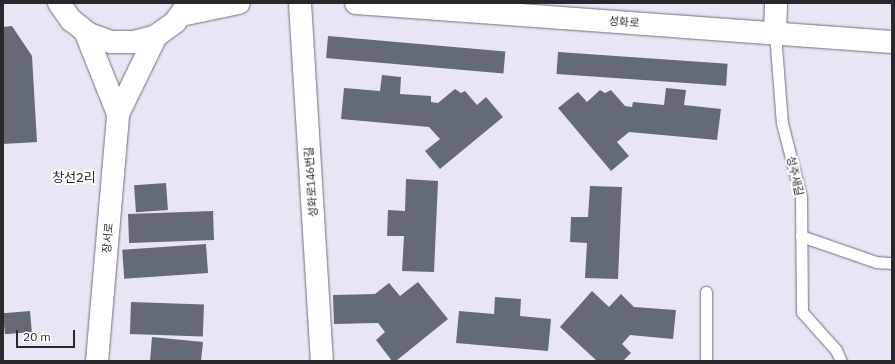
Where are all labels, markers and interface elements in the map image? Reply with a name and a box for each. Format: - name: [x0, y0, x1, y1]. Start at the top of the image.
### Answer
- street label: 성화로: [608, 14, 640, 30]
- street label: 성화로146번길: [302, 146, 320, 218]
- street label: 성주새길: [784, 155, 806, 197]
- district label: 창선2리: [52, 170, 96, 186]
- street label: 장서로: [100, 222, 116, 254]
- scale bar: [18, 322, 77, 348]
- text: 20 m: [23, 329, 51, 344]

